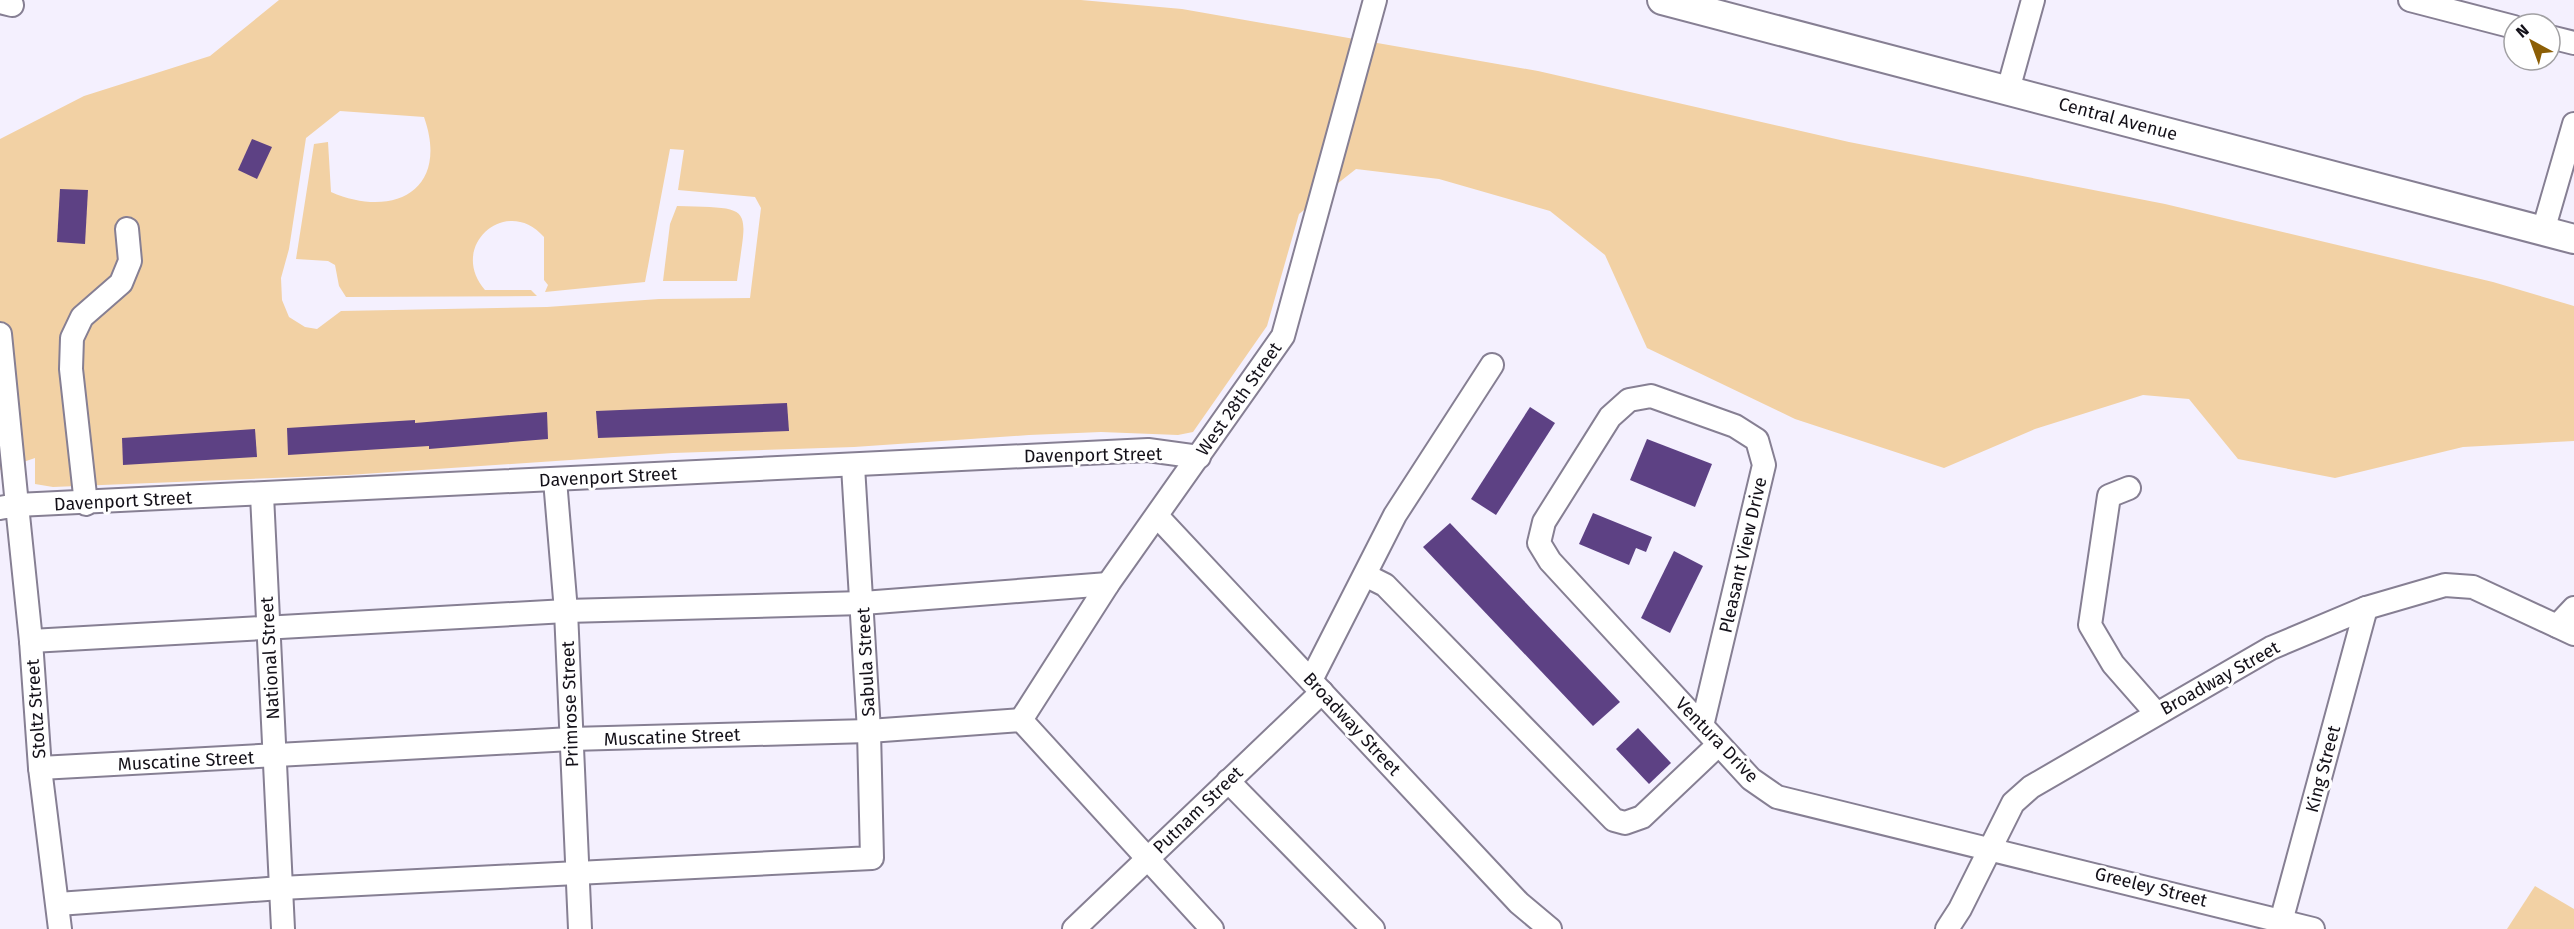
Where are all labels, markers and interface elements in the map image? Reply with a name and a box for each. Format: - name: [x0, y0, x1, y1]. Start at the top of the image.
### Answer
- north arrow: [2502, 12, 2562, 72]
- text: N: [2512, 20, 2533, 42]
- street label: Central Avenue: [2056, 93, 2180, 145]
- street label: West 28th Street: [1192, 338, 1287, 460]
- street label: Davenport Street: [1024, 443, 1163, 467]
- street label: Davenport Street: [538, 462, 678, 492]
- street label: Pleasant View Drive: [1714, 475, 1772, 635]
- street label: Davenport Street: [53, 486, 193, 516]
- street label: National Street: [256, 595, 284, 720]
- street label: Sabula Street: [852, 606, 880, 717]
- street label: Broadway Street: [2157, 636, 2284, 720]
- street label: Primrose Street: [557, 640, 583, 767]
- street label: Stoltz Street: [22, 658, 50, 760]
- street label: Broadway Street: [1299, 668, 1406, 780]
- street label: Ventura Drive: [1671, 693, 1763, 787]
- street label: King Street: [2301, 723, 2345, 815]
- street label: Muscatine Street: [603, 724, 741, 750]
- street label: Muscatine Street: [117, 746, 255, 776]
- street label: Putnam Street: [1149, 761, 1248, 858]
- street label: Greeley Street: [2093, 862, 2210, 912]

